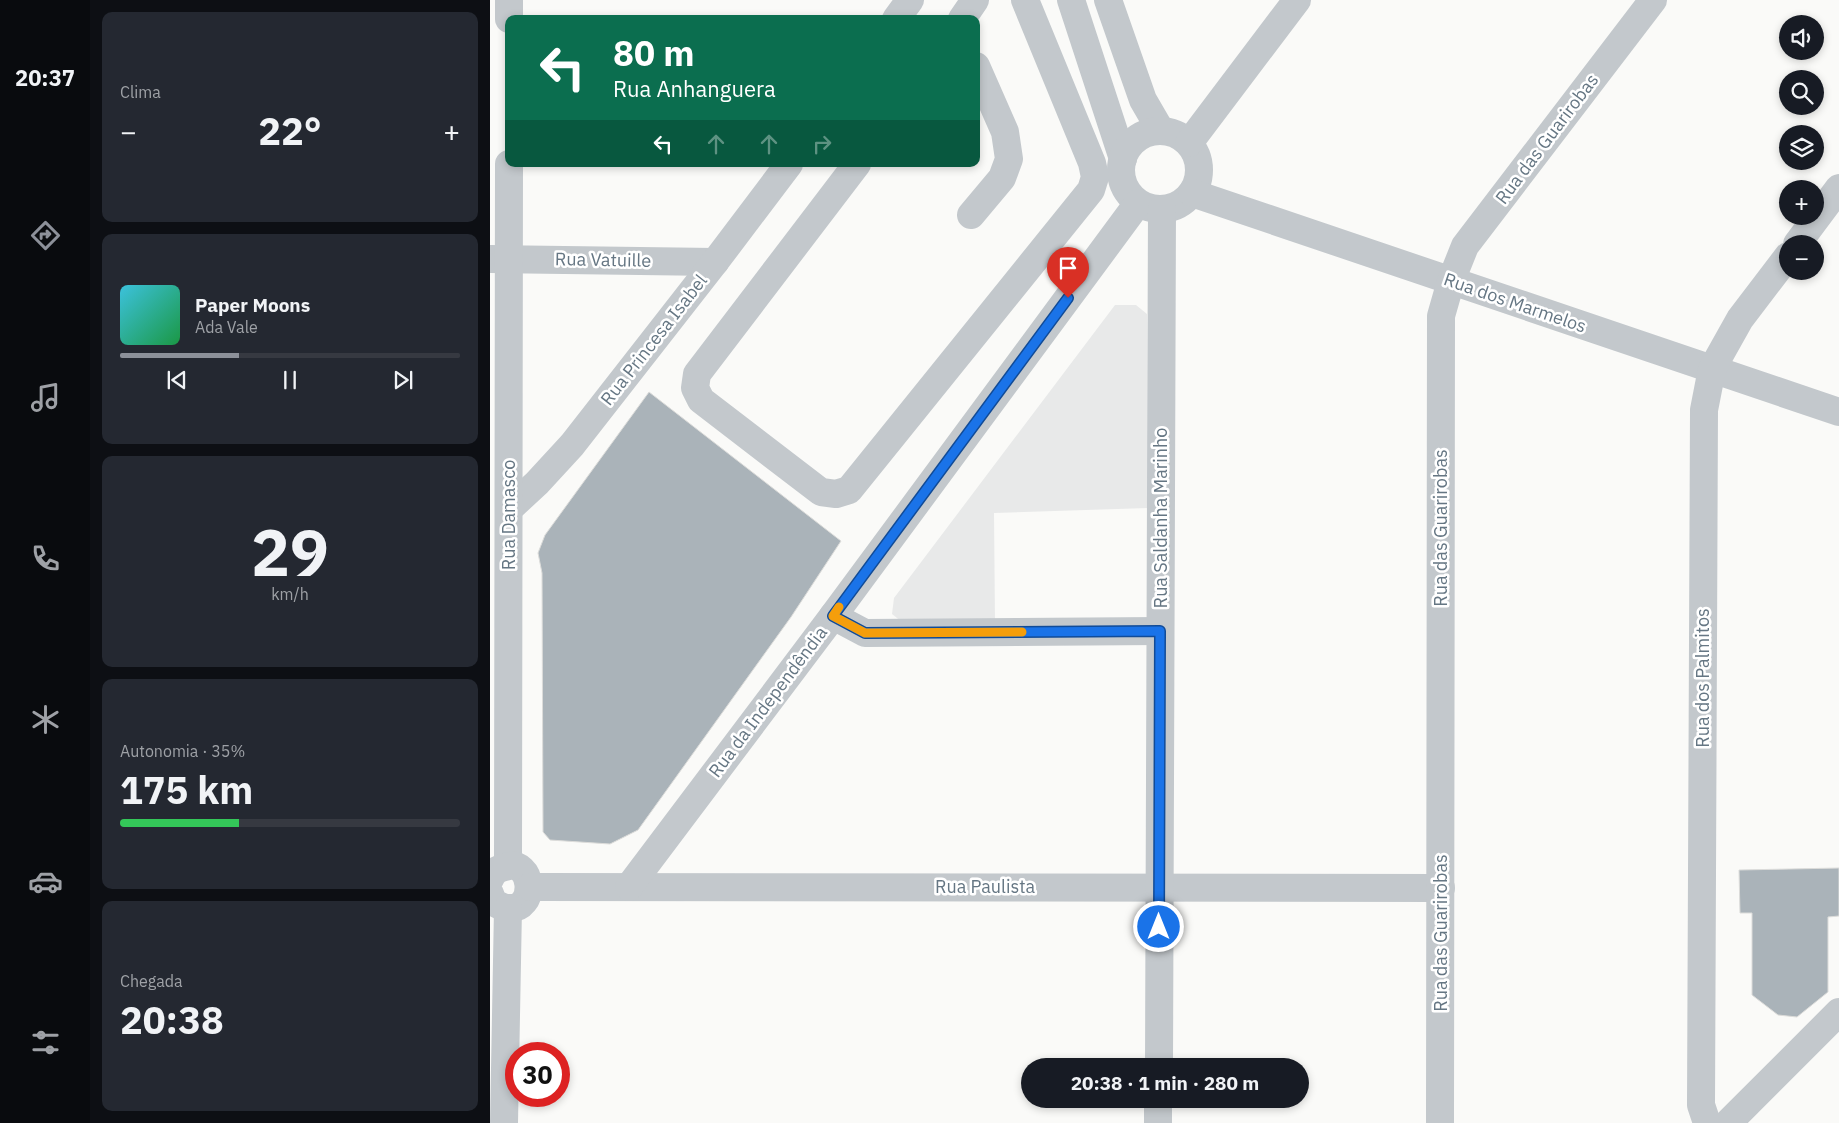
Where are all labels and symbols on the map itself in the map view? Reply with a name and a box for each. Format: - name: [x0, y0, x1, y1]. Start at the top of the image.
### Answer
- street label: Rua das Guarirobas: [1490, 69, 1603, 209]
- street label: Rua Vatuille: [555, 247, 651, 272]
- pin: [1047, 247, 1089, 298]
- street label: Rua dos Marmelos: [1441, 267, 1589, 338]
- street label: Rua Princesa Isabel: [595, 270, 712, 410]
- street label: Rua Saldanha Marinho: [1149, 428, 1172, 608]
- street label: Rua das Guarirobas: [1429, 449, 1452, 607]
- street label: Rua Damasco: [497, 460, 520, 570]
- street label: Rua dos Palmitos: [1691, 608, 1714, 748]
- street label: Rua da Independêndia: [703, 621, 832, 782]
- street label: Rua das Guarirobas: [1429, 854, 1452, 1012]
- street label: Rua Paulista: [935, 875, 1035, 898]
- position arrow: [1132, 900, 1184, 952]
- speed limit sign: 30: [505, 1042, 570, 1107]

